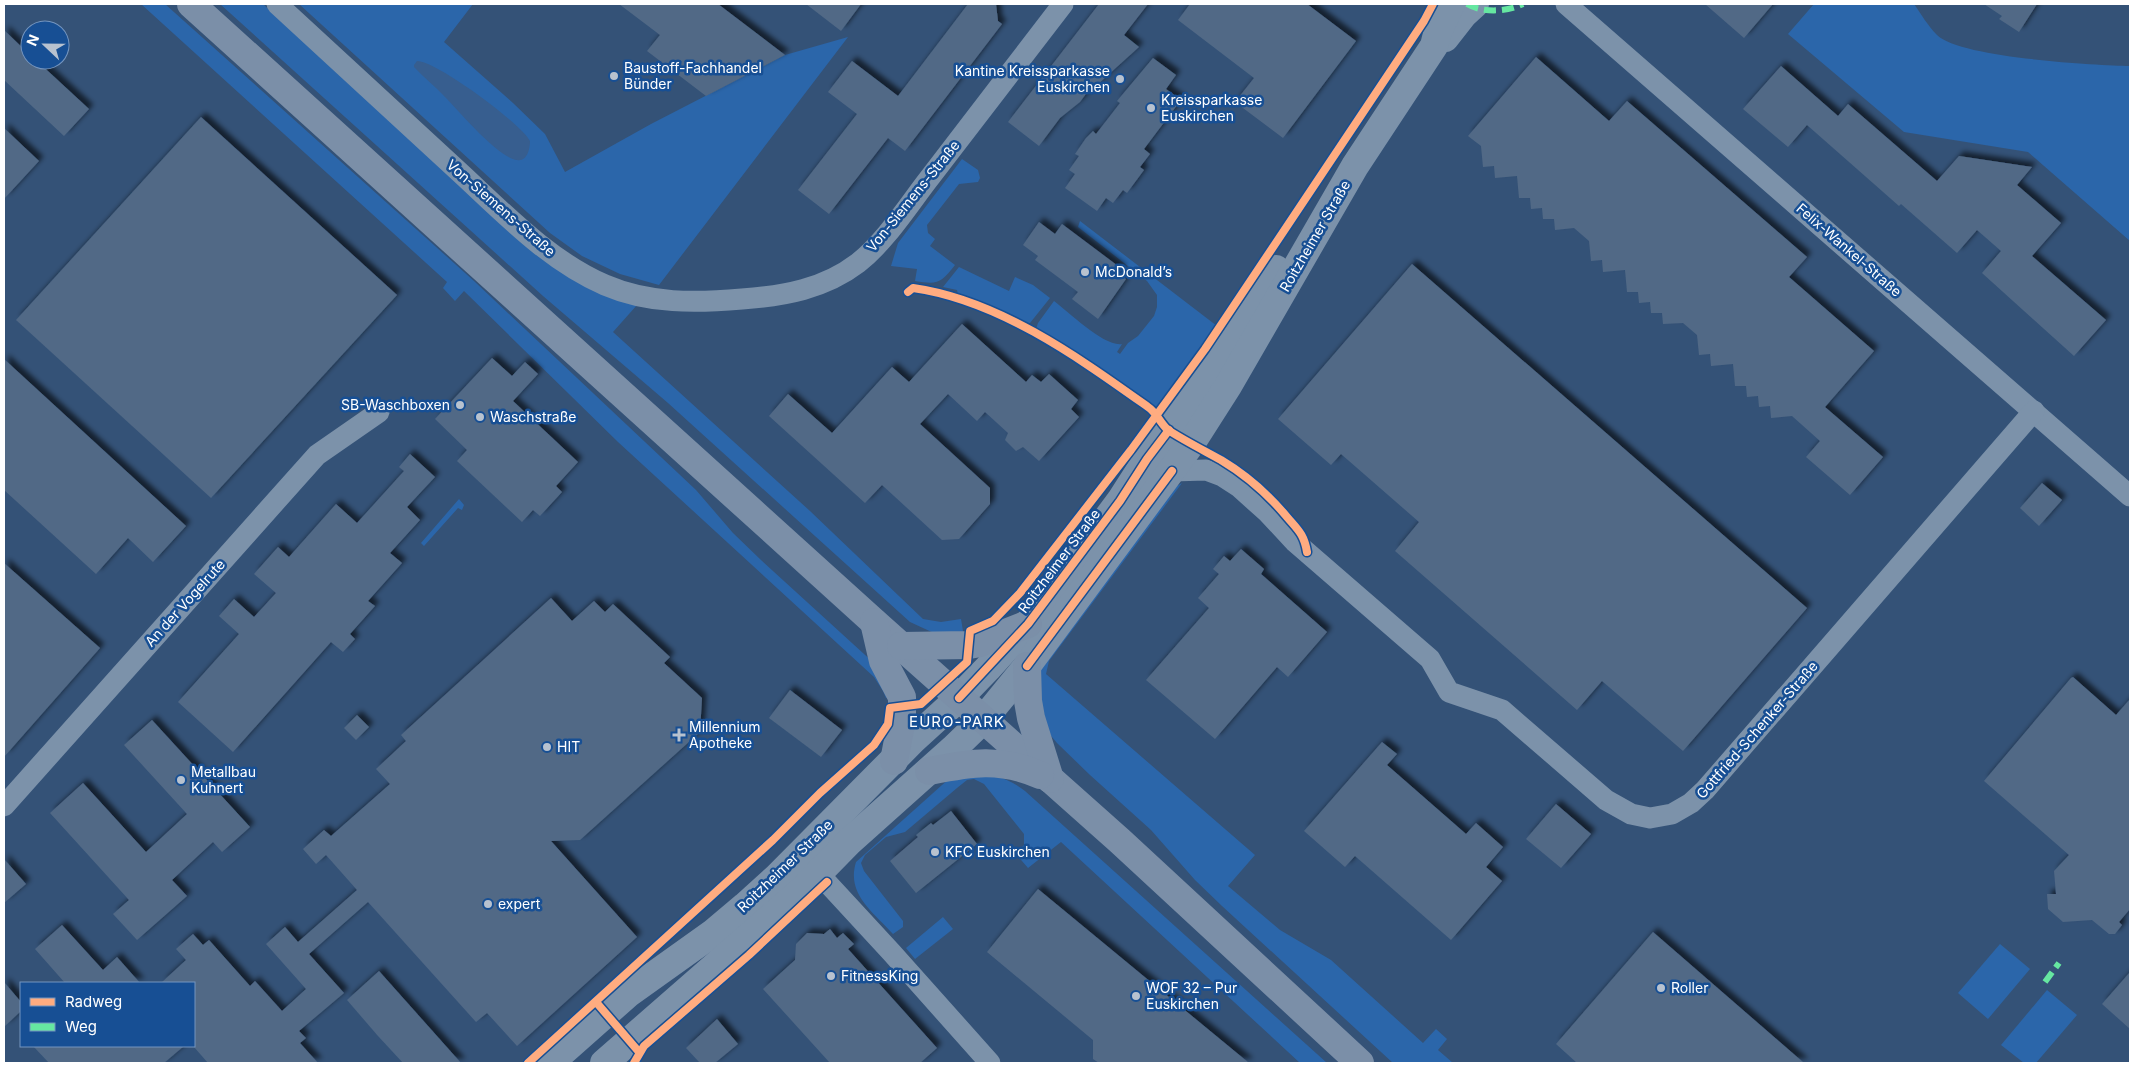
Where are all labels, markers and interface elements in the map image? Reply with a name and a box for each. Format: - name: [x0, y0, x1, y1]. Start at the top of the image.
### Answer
- north arrow: [20, 20, 70, 70]
- text: N: [23, 32, 42, 48]
- place label: Baustoff-Fachhandel Bünder: [624, 59, 762, 92]
- place label: Kantine Kreissparkasse Euskirchen: [955, 62, 1110, 95]
- marker: Baustoff-Fachhandel Bünder: [608, 70, 620, 82]
- marker: Kantine Kreissparkasse Euskirchen: [1114, 73, 1126, 85]
- place label: Kreissparkasse Euskirchen: [1161, 91, 1262, 124]
- marker: Kreissparkasse Euskirchen: [1145, 102, 1157, 114]
- street label: Von-Siemens-Straße: [862, 136, 963, 255]
- street label: Von-Siemens-Straße: [443, 156, 559, 260]
- street label: Roitzheimer Straße: [1276, 177, 1353, 294]
- street label: Felix-Wankel-Straße: [1793, 199, 1905, 300]
- place label: McDonald’s: [1095, 263, 1172, 280]
- marker: McDonald’s: [1079, 266, 1091, 278]
- place label: SB-Waschboxen: [341, 396, 450, 413]
- marker: SB-Waschboxen: [454, 399, 466, 411]
- place label: Waschstraße: [490, 408, 577, 425]
- marker: Waschstraße: [474, 411, 486, 423]
- street label: Roitzheimer Straße: [1014, 505, 1103, 616]
- street label: An der Vogelrute: [141, 556, 228, 650]
- street label: Gottfried-Schenker-Straße: [1692, 658, 1821, 802]
- district label: EURO-PARK: [909, 712, 1005, 731]
- place label: Millennium Apotheke: [689, 718, 760, 751]
- marker: Millennium Apotheke: [673, 729, 685, 741]
- place label: HIT: [557, 738, 580, 755]
- marker: HIT: [541, 741, 553, 753]
- place label: Metallbau Kuhnert: [191, 763, 256, 796]
- marker: Metallbau Kuhnert: [175, 774, 187, 786]
- street label: Roitzheimer Straße: [733, 816, 836, 915]
- place label: KFC Euskirchen: [945, 843, 1050, 860]
- marker: KFC Euskirchen: [929, 846, 941, 858]
- place label: expert: [498, 895, 541, 912]
- marker: expert: [482, 898, 494, 910]
- place label: FitnessKing: [841, 967, 918, 984]
- marker: FitnessKing: [825, 970, 837, 982]
- place label: WOF 32 – Pur Euskirchen: [1146, 979, 1237, 1012]
- place label: Roller: [1671, 979, 1708, 996]
- legend: [20, 982, 195, 1047]
- marker: Roller: [1655, 982, 1667, 994]
- marker: WOF 32 – Pur Euskirchen: [1130, 990, 1142, 1002]
- text: Radweg: [65, 992, 122, 1011]
- text: Weg: [65, 1017, 97, 1036]

